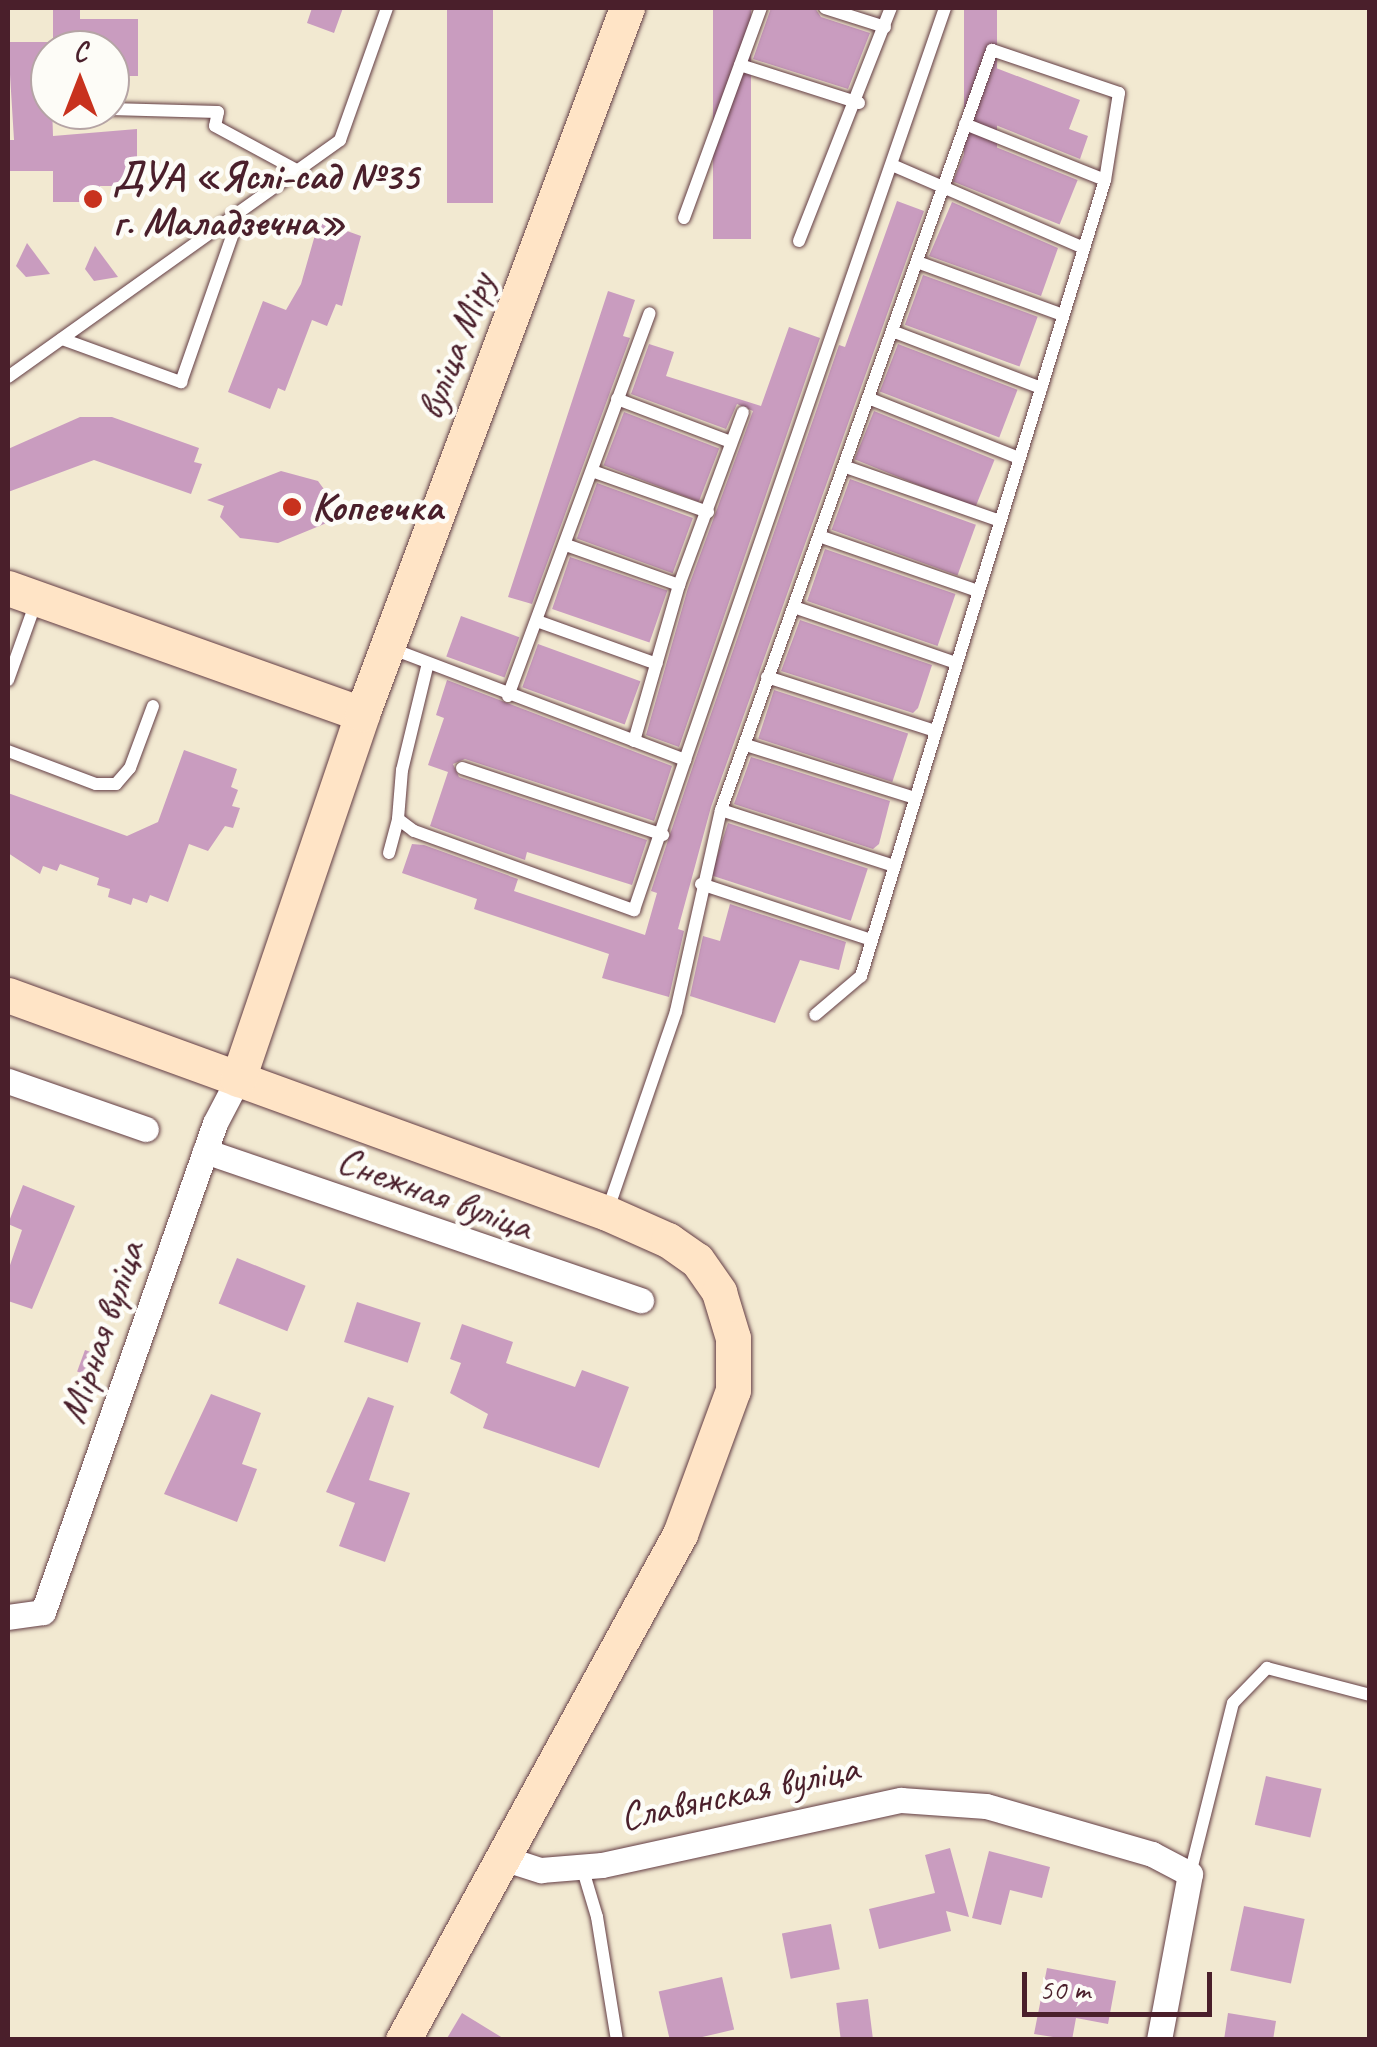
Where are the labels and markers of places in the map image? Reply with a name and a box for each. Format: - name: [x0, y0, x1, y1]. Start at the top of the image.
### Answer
- place label: ДУА «Яслі-сад №35 г. Маладзечна»: [113, 152, 418, 246]
- marker: ДУА «Яслі-сад №35 г. Маладзечна»: [82, 188, 104, 210]
- place label: Копеечка: [312, 483, 442, 531]
- marker: Копеечка: [281, 496, 303, 518]

